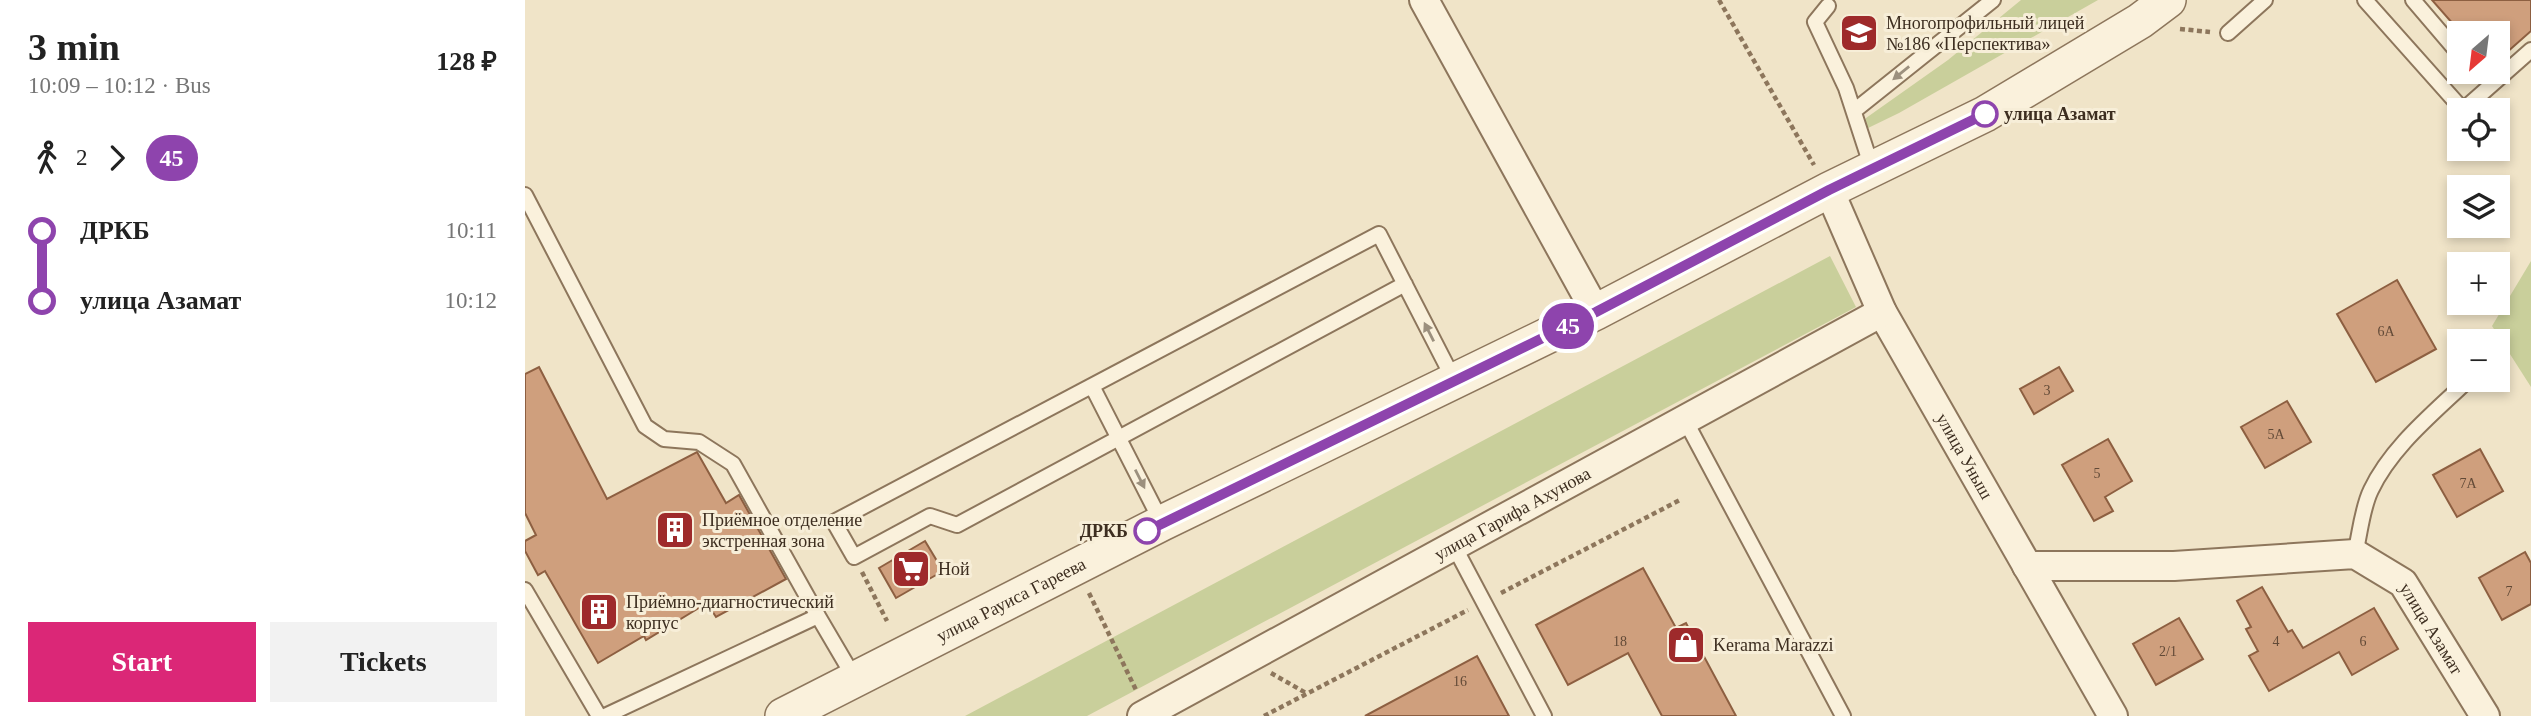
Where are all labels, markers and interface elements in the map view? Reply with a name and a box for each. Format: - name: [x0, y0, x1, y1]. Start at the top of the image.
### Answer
- school or university icon: Многопрофильный лицей №186 «Перспектива»: [1838, 12, 1880, 54]
- place label: Многопрофильный лицей №186 «Перспектива»: [1886, 13, 2085, 54]
- north arrow: [2447, 21, 2509, 84]
- map controls: [2447, 21, 2510, 392]
- text: 3 min: [28, 26, 120, 68]
- text: 128 ₽: [436, 47, 497, 76]
- one-way arrow: [1893, 66, 1911, 81]
- text: 10:09 – 10:12 · Bus: [28, 73, 211, 98]
- button: locate: [2447, 98, 2510, 161]
- marker: улица Азамат: [1972, 101, 1998, 127]
- place label: улица Азамат: [2004, 104, 2116, 124]
- icon: walk: [28, 139, 66, 177]
- icon: forward: [98, 139, 136, 177]
- text: 2: [76, 145, 88, 170]
- text: 45: [160, 145, 184, 171]
- button: layers: [2447, 175, 2510, 238]
- text: ДРКБ: [80, 216, 150, 245]
- text: 10:11: [445, 218, 497, 243]
- button: +: [2447, 252, 2510, 315]
- text: улица Азамат: [80, 286, 241, 315]
- text: 10:12: [445, 288, 497, 313]
- line badge: 45: [1537, 303, 1599, 349]
- text: 45: [1556, 313, 1580, 339]
- one-way arrow: [1424, 322, 1435, 342]
- house number: 6А: [2377, 324, 2395, 339]
- button: −: [2447, 329, 2510, 392]
- house number: 3: [2044, 383, 2051, 398]
- street label: улица Уныш: [1932, 410, 1997, 503]
- house number: 5А: [2267, 427, 2285, 442]
- street label: улица Гарифа Ахунова: [1431, 463, 1594, 564]
- house number: 5: [2094, 466, 2101, 481]
- one-way arrow: [1135, 469, 1146, 489]
- house number: 7А: [2459, 476, 2477, 491]
- building icon: Приёмное отделение экстренная зона: [654, 509, 696, 551]
- place label: Приёмное отделение экстренная зона: [702, 510, 862, 551]
- marker: ДРКБ: [1134, 518, 1160, 544]
- place label: ДРКБ: [1080, 521, 1128, 541]
- supermarket icon: Ной: [890, 548, 932, 590]
- street label: улица Рауиса Гареева: [933, 554, 1089, 646]
- place label: Ной: [938, 559, 970, 579]
- street label: улица Азамат: [2395, 579, 2467, 678]
- house number: 7: [2506, 584, 2513, 599]
- building icon: Приёмно-диагностический корпус: [578, 591, 620, 633]
- place label: Приёмно-диагностический корпус: [626, 592, 834, 633]
- button: Start: [28, 622, 256, 702]
- button: Tickets: [270, 622, 497, 702]
- shop icon: Kerama Marazzi: [1665, 624, 1707, 666]
- house number: 18: [1613, 634, 1627, 649]
- house number: 4: [2273, 634, 2280, 649]
- house number: 6: [2360, 634, 2367, 649]
- place label: Kerama Marazzi: [1713, 635, 1833, 655]
- house number: 2/1: [2159, 644, 2177, 659]
- house number: 16: [1453, 674, 1467, 689]

